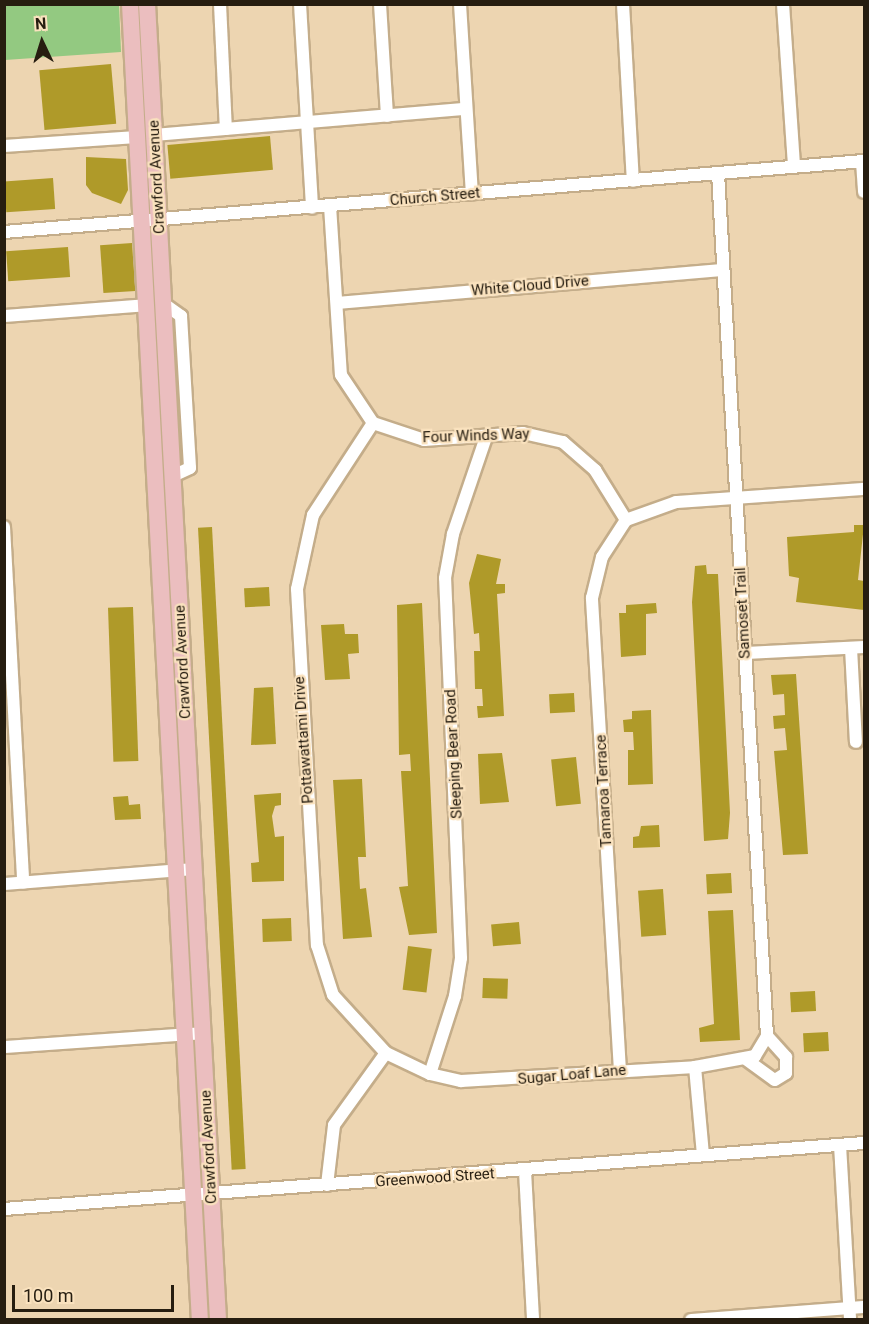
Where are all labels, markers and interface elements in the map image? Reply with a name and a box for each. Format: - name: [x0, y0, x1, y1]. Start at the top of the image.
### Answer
- north arrow: [12, 12, 72, 72]
- text: N: [34, 14, 47, 33]
- street label: Crawford Avenue: [145, 120, 169, 234]
- street label: Church Street: [389, 184, 481, 210]
- street label: White Cloud Drive: [470, 272, 590, 300]
- street label: Four Winds Way: [422, 425, 530, 447]
- street label: Samoset Trail: [732, 567, 754, 659]
- street label: Crawford Avenue: [171, 605, 195, 719]
- street label: Pottawattami Drive: [291, 676, 317, 804]
- street label: Sleeping Bear Road: [442, 689, 466, 819]
- street label: Tamaroa Terrace: [592, 734, 616, 848]
- street label: Sugar Loaf Lane: [517, 1061, 627, 1089]
- street label: Crawford Avenue: [197, 1090, 221, 1204]
- street label: Greenwood Street: [375, 1165, 495, 1191]
- scale bar: [15, 1273, 177, 1311]
- text: 100 m: [23, 1285, 74, 1306]

